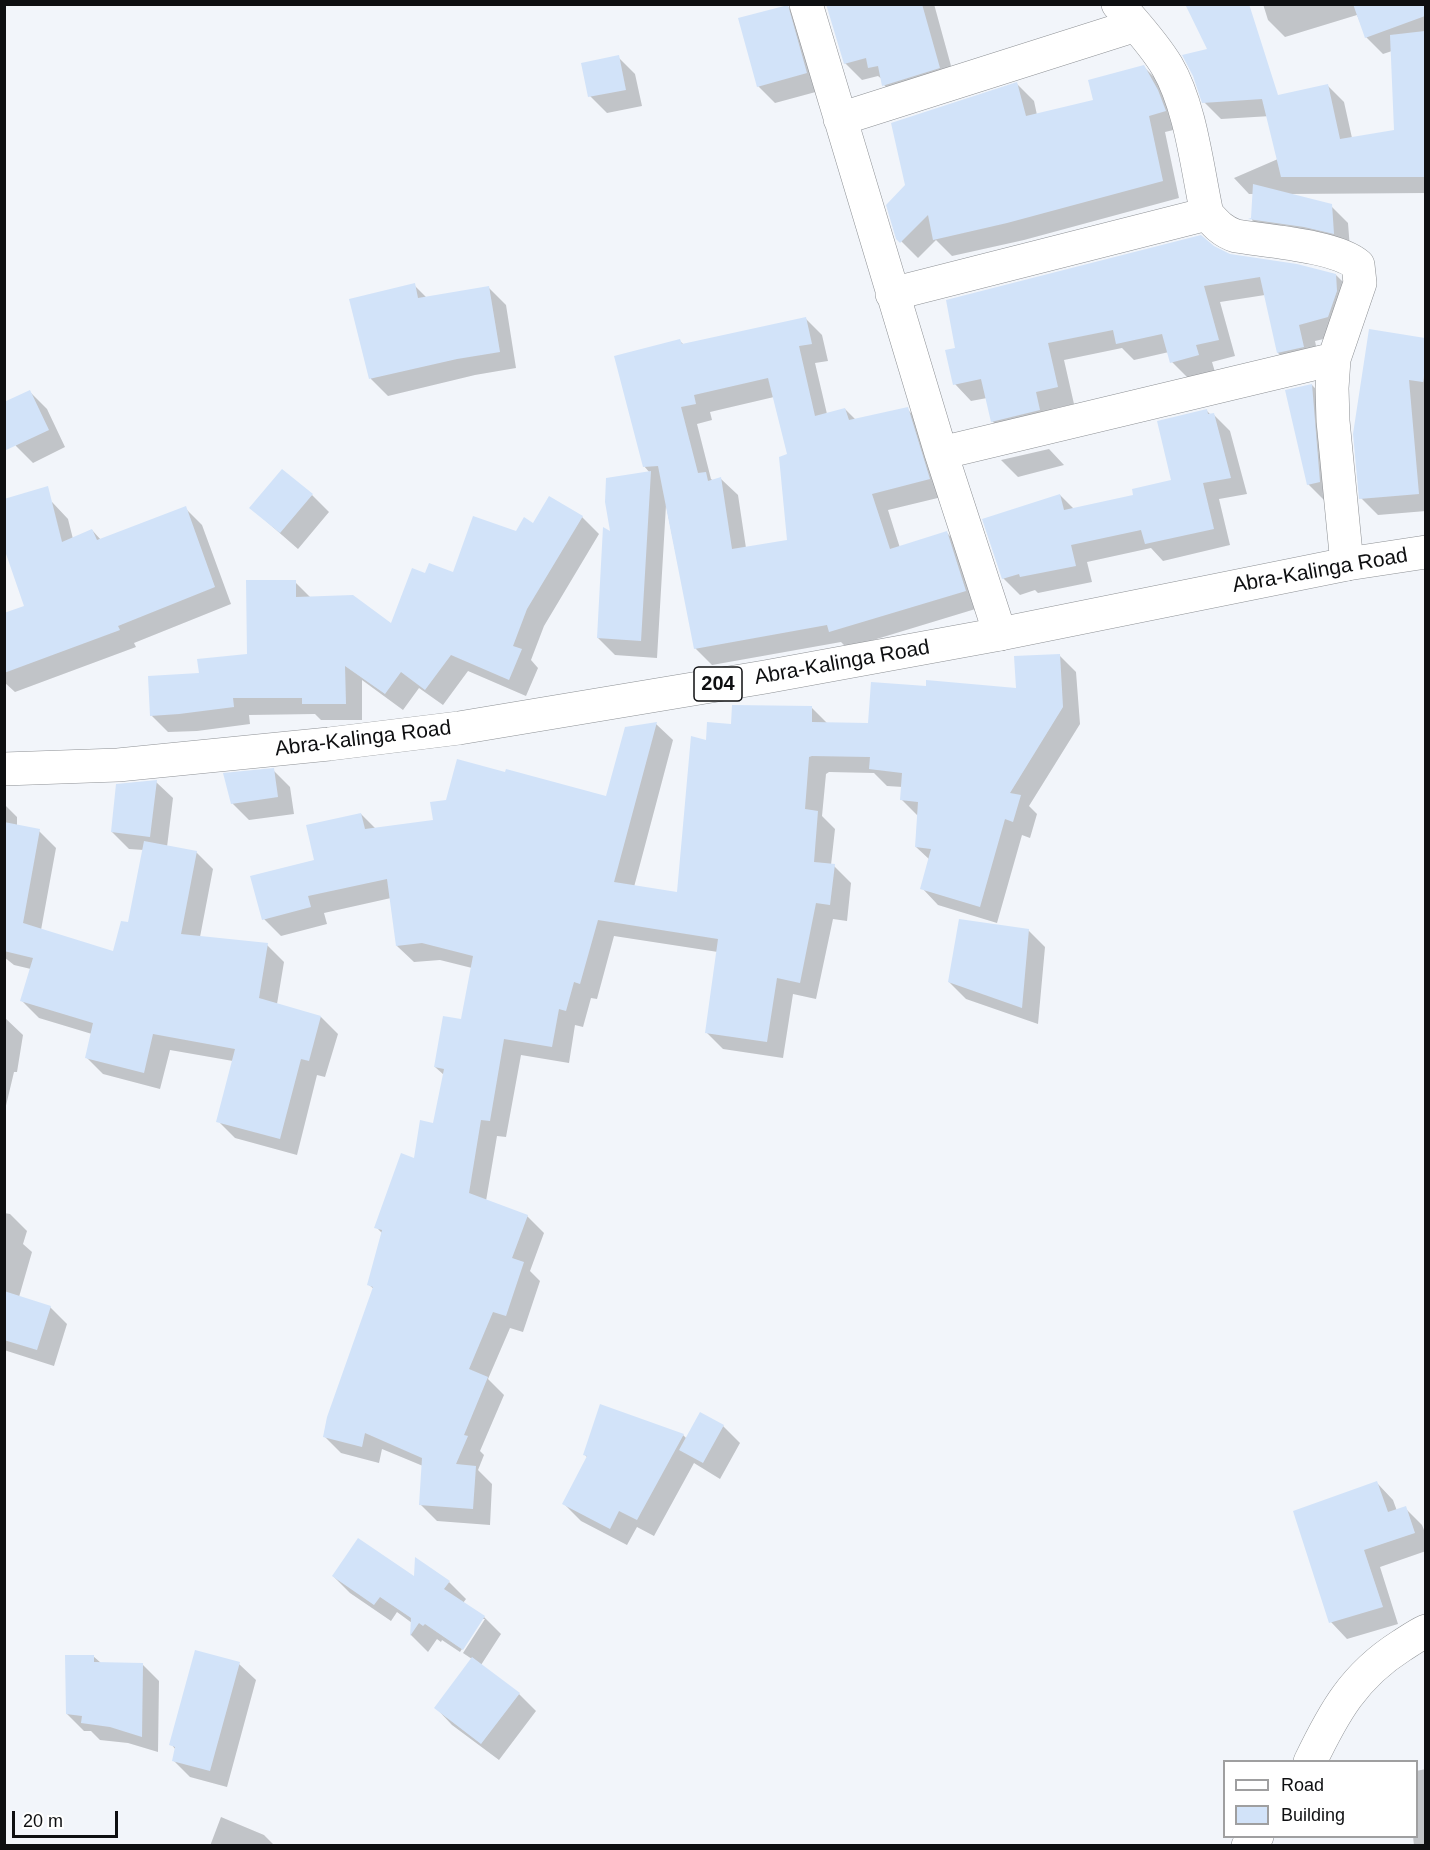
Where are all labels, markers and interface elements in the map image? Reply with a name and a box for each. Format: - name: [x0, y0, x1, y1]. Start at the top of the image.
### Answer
- street label: Abra-Kalinga Road: [1230, 543, 1410, 599]
- street label: Abra-Kalinga Road: [752, 635, 932, 691]
- road number: 204: [694, 667, 742, 701]
- street label: Abra-Kalinga Road: [273, 716, 453, 762]
- legend: [1223, 1760, 1418, 1838]
- text: Road: [1281, 1775, 1324, 1795]
- scale bar: [15, 1799, 122, 1837]
- text: Building: [1281, 1805, 1345, 1825]
- text: 20 m: [23, 1811, 63, 1831]

